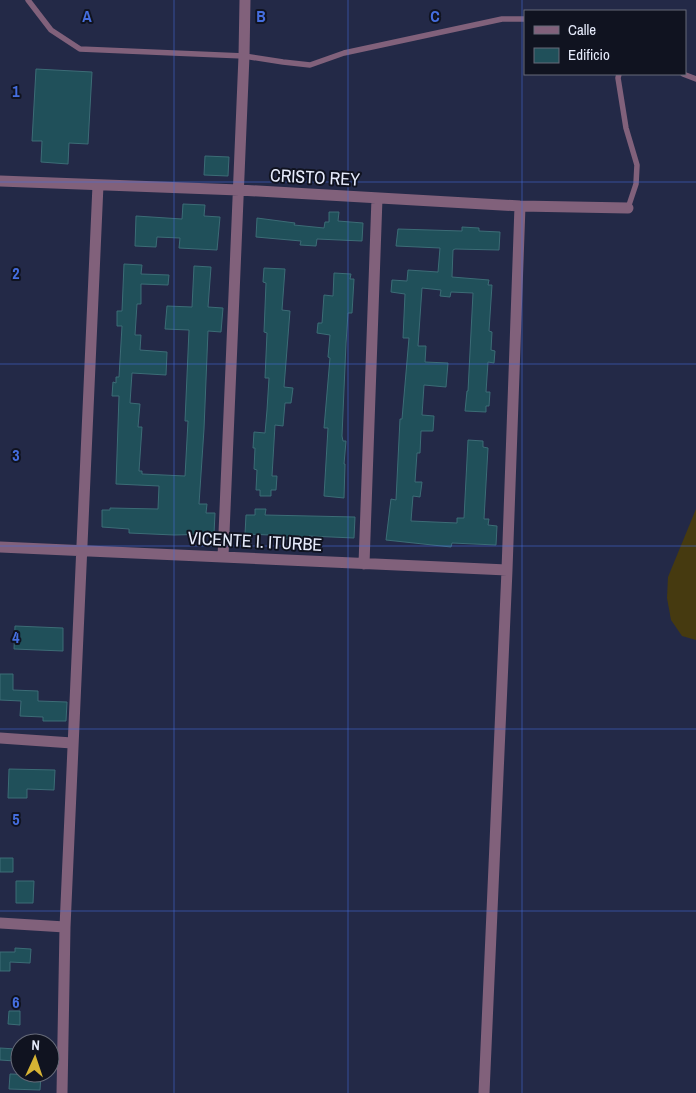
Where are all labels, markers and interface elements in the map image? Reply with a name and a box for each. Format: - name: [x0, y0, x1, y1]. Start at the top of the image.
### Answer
- text: A: [82, 5, 92, 27]
- text: B: [256, 5, 266, 27]
- text: C: [430, 5, 440, 27]
- legend: [524, 10, 686, 75]
- text: Calle: [568, 19, 596, 40]
- text: Edificio: [568, 44, 610, 65]
- text: 1: [12, 80, 20, 102]
- street label: CRISTO REY: [269, 162, 361, 192]
- text: 2: [12, 262, 20, 284]
- text: 3: [12, 444, 20, 466]
- street label: VICENTE I. ITURBE: [187, 525, 323, 557]
- text: 4: [12, 626, 20, 648]
- text: 5: [12, 808, 20, 830]
- text: 6: [12, 991, 20, 1013]
- north arrow: [10, 1033, 60, 1083]
- text: N: [31, 1036, 40, 1054]

